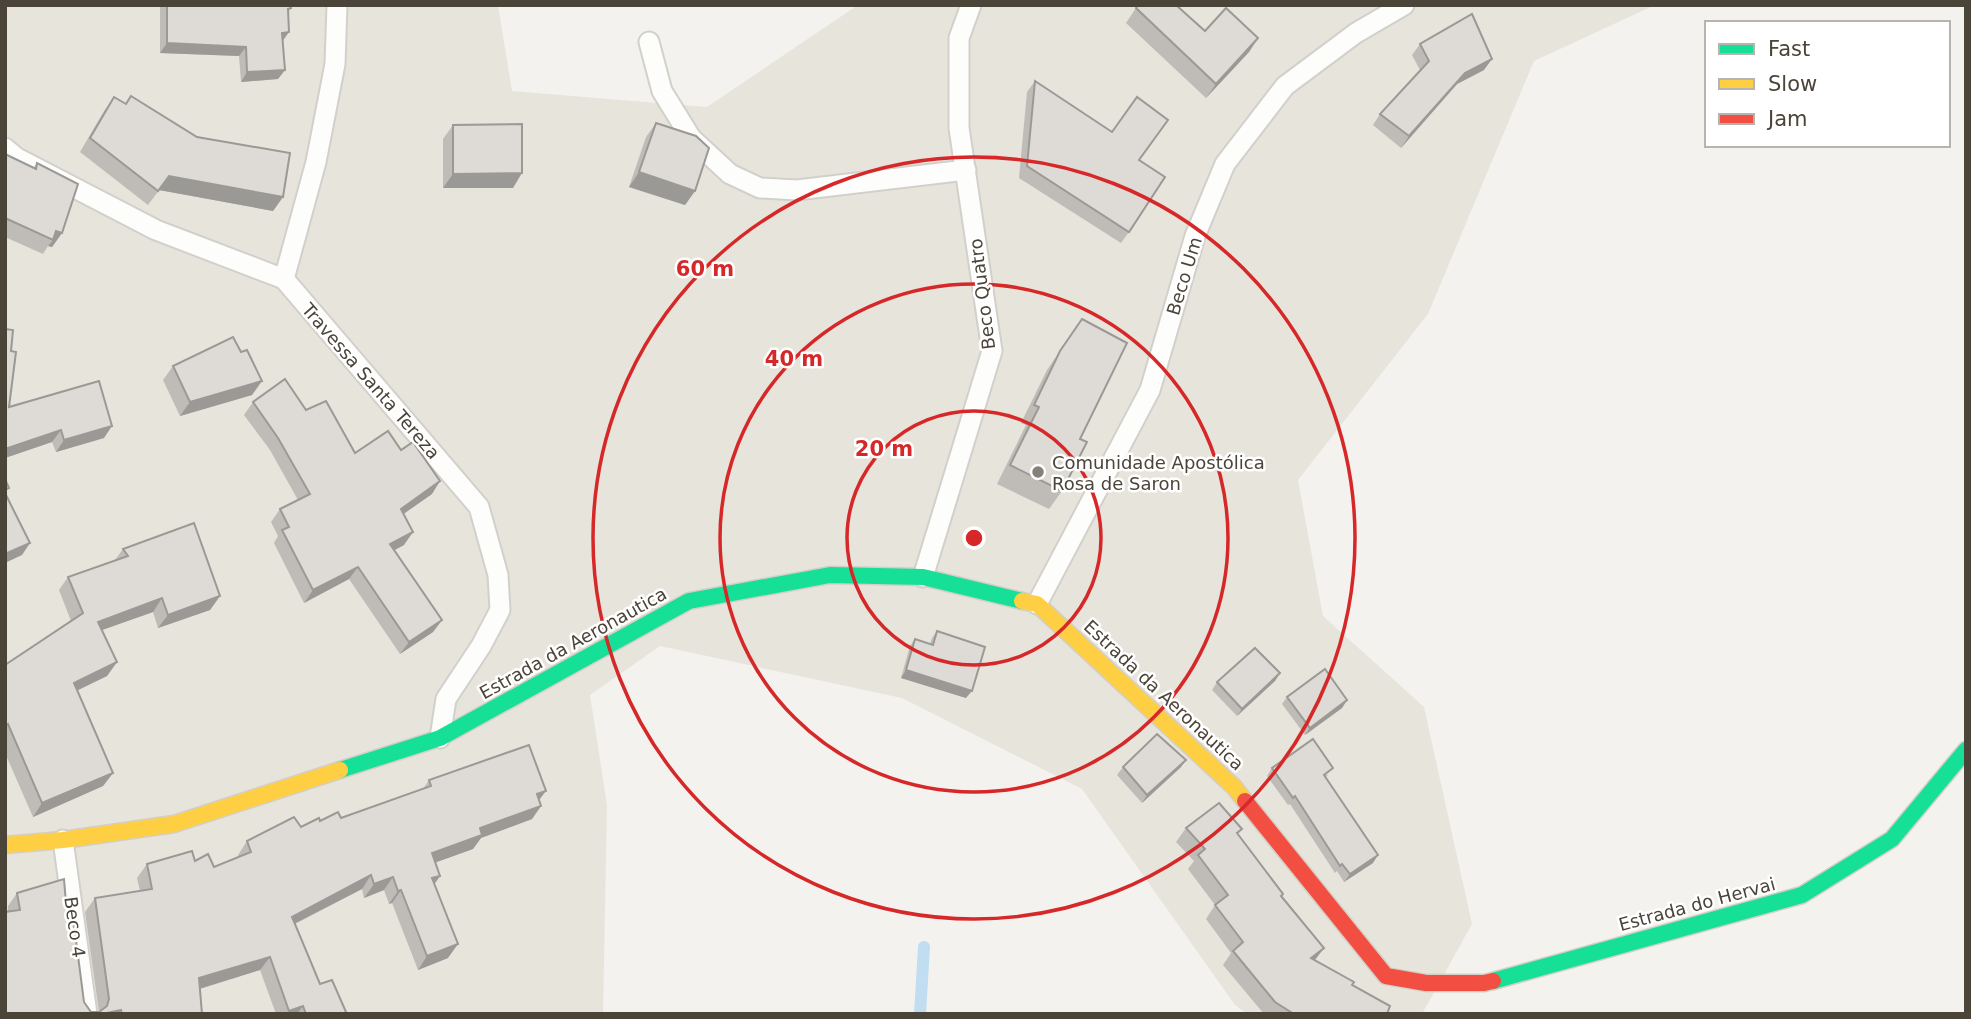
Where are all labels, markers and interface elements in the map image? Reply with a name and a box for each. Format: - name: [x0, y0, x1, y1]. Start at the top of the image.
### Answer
- legend: [1705, 21, 1950, 147]
- text: Fast: [1768, 37, 1810, 61]
- text: Slow: [1768, 72, 1817, 96]
- text: Jam: [1766, 107, 1808, 131]
- street label: Beco Um: [1162, 234, 1206, 318]
- street label: Beco Quatro: [965, 237, 999, 351]
- text: 60 m: [676, 257, 734, 281]
- street label: Travessa Santa Tereza: [297, 298, 444, 463]
- text: 40 m: [765, 347, 823, 371]
- text: 20 m: [855, 437, 913, 461]
- place label: Comunidade Apostólica Rosa de Saron: [1052, 452, 1265, 494]
- marker: Comunidade Apostólica Rosa de Saron: [1030, 464, 1046, 480]
- centre of rings: [962, 526, 986, 550]
- street label: Estrada da Aeronautica: [476, 583, 670, 703]
- street label: Estrada da Aeronautica: [1080, 616, 1248, 774]
- street label: Estrada do Hervai: [1616, 873, 1778, 935]
- street label: Beco 4: [60, 895, 90, 959]

